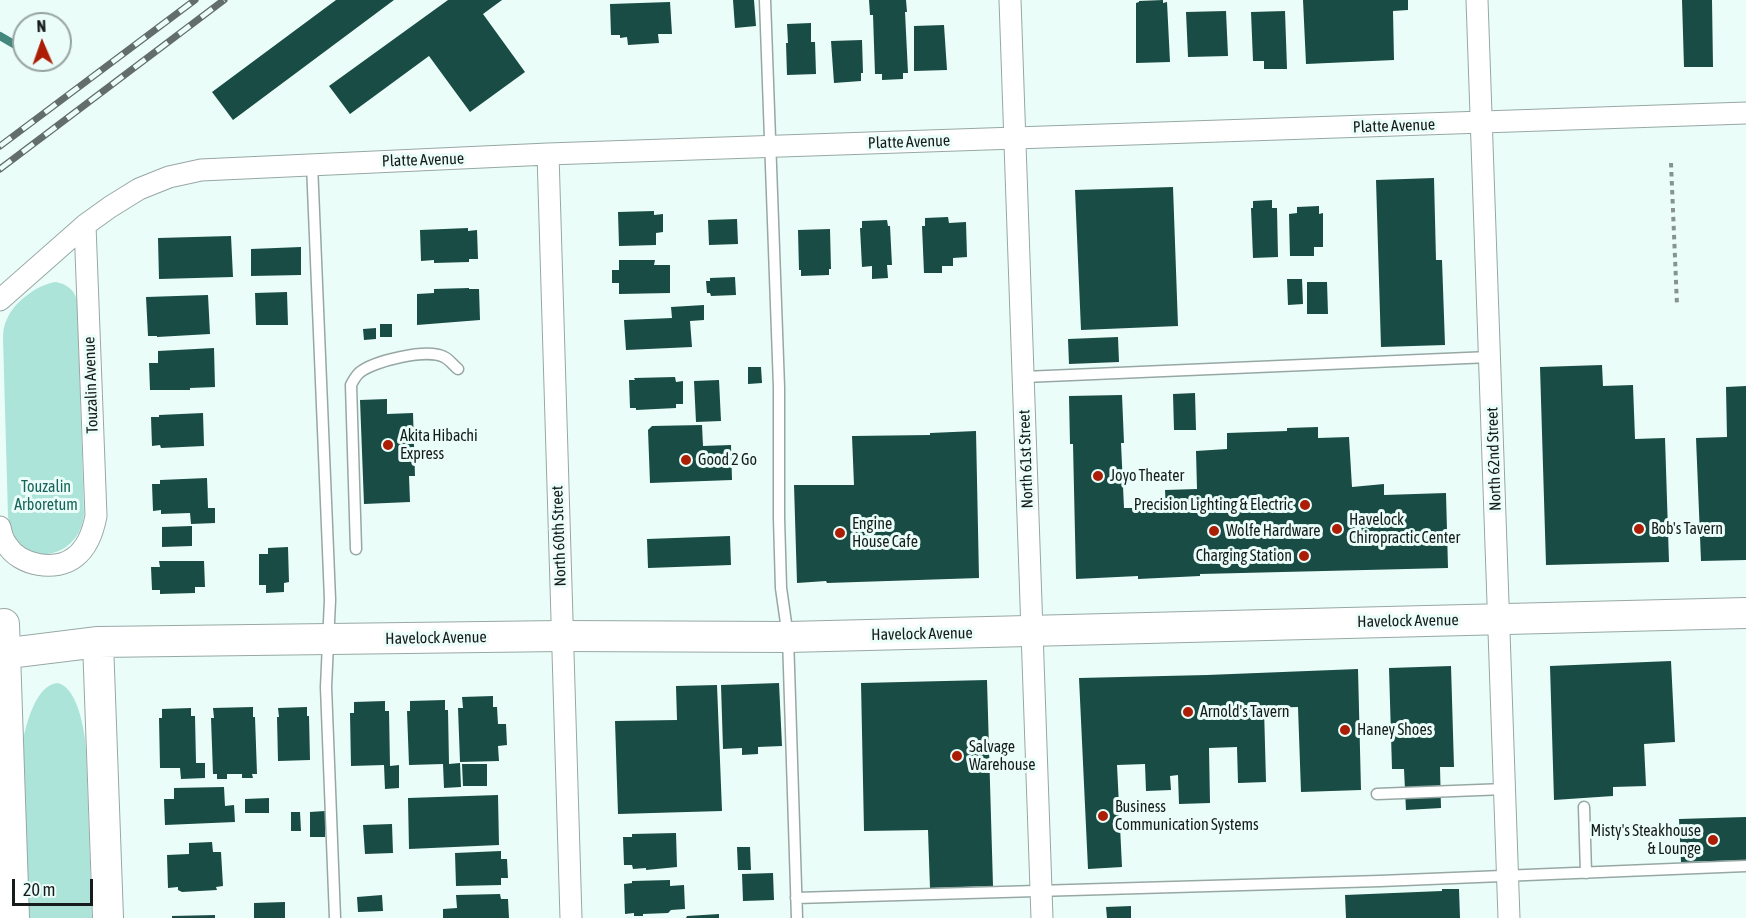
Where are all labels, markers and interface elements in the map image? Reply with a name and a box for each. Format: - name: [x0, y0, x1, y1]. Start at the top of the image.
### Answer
- north arrow: [12, 12, 72, 72]
- text: N: [36, 17, 46, 35]
- street label: Platte Avenue: [1353, 115, 1435, 137]
- street label: Platte Avenue: [868, 131, 950, 153]
- street label: Platte Avenue: [382, 149, 464, 171]
- street label: Touzalin Avenue: [80, 336, 102, 434]
- street label: North 62nd Street: [1483, 407, 1505, 511]
- street label: North 61st Street: [1015, 409, 1037, 509]
- place label: Akita Hibachi Express: [400, 426, 478, 464]
- marker: Akita Hibachi Express: [381, 438, 395, 452]
- place label: Good 2 Go: [698, 450, 757, 470]
- marker: Good 2 Go: [679, 453, 693, 467]
- place label: Joyo Theater: [1110, 466, 1184, 486]
- marker: Joyo Theater: [1091, 469, 1105, 483]
- park label: Touzalin Arboretum: [14, 477, 78, 515]
- street label: North 60th Street: [548, 485, 570, 587]
- place label: Precision Lighting & Electric: [1134, 495, 1293, 515]
- marker: Precision Lighting & Electric: [1298, 498, 1312, 512]
- place label: Havelock Chiropractic Center: [1349, 510, 1460, 548]
- place label: Engine House Cafe: [852, 514, 918, 552]
- place label: Bob's Tavern: [1651, 519, 1723, 539]
- place label: Wolfe Hardware: [1226, 521, 1321, 541]
- marker: Havelock Chiropractic Center: [1330, 522, 1344, 536]
- marker: Bob's Tavern: [1632, 522, 1646, 536]
- marker: Wolfe Hardware: [1207, 524, 1221, 538]
- marker: Engine House Cafe: [833, 526, 847, 540]
- place label: Charging Station: [1196, 546, 1292, 566]
- marker: Charging Station: [1297, 549, 1311, 563]
- street label: Havelock Avenue: [1357, 611, 1459, 631]
- street label: Havelock Avenue: [871, 624, 973, 644]
- street label: Havelock Avenue: [385, 628, 487, 648]
- place label: Arnold's Tavern: [1200, 702, 1289, 722]
- marker: Arnold's Tavern: [1181, 705, 1195, 719]
- place label: Haney Shoes: [1357, 720, 1432, 740]
- marker: Haney Shoes: [1338, 723, 1352, 737]
- place label: Salvage Warehouse: [969, 737, 1035, 775]
- marker: Salvage Warehouse: [950, 749, 964, 763]
- place label: Business Communication Systems: [1115, 797, 1259, 835]
- marker: Business Communication Systems: [1096, 809, 1110, 823]
- place label: Misty's Steakhouse & Lounge: [1590, 821, 1701, 859]
- marker: Misty's Steakhouse & Lounge: [1706, 833, 1720, 847]
- scale bar: [15, 867, 96, 905]
- text: 20 m: [23, 879, 55, 900]

